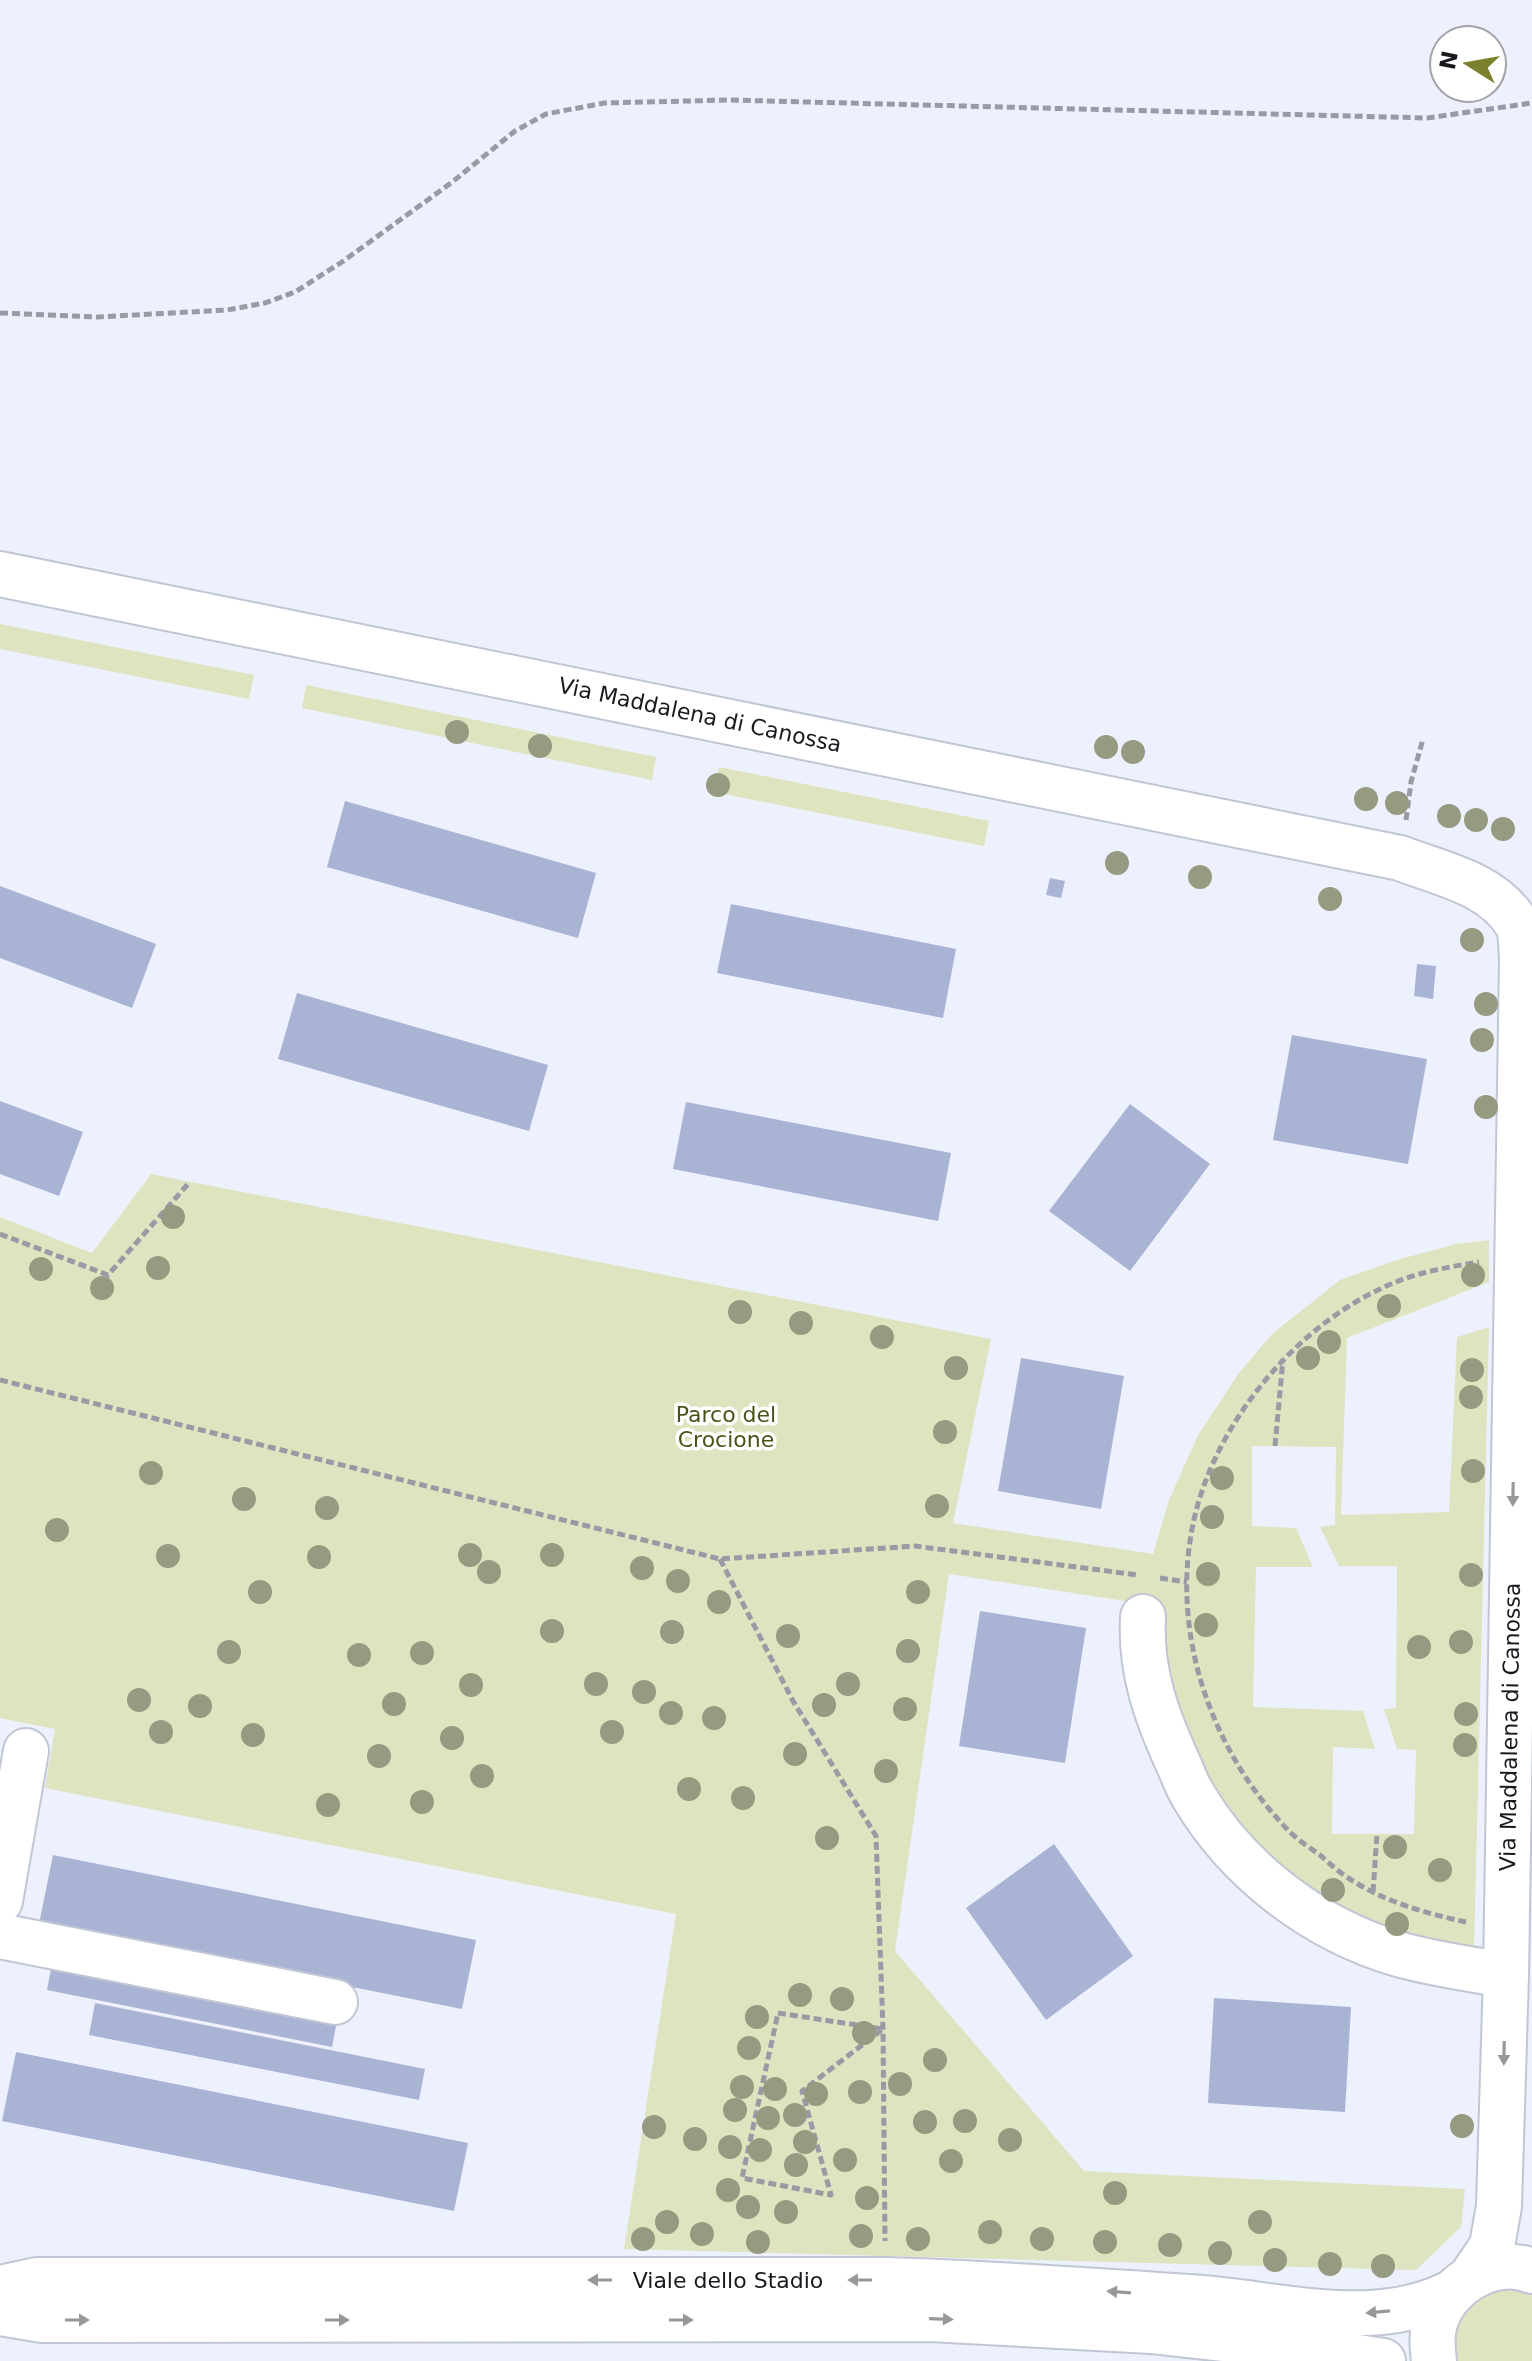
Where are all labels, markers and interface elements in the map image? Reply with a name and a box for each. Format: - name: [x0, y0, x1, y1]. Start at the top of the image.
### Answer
- north arrow: [1428, 24, 1508, 104]
- text: N: [1435, 49, 1463, 72]
- street label: Via Maddalena di Canossa: [556, 673, 844, 757]
- park label: Parco del Crocione: [676, 1402, 776, 1452]
- one-way arrow: [1507, 1482, 1520, 1507]
- street label: Via Maddalena di Canossa: [1495, 1582, 1525, 1872]
- one-way arrow: [1497, 2041, 1510, 2066]
- street label: Viale dello Stadio: [633, 2268, 823, 2293]
- one-way arrow: [587, 2274, 612, 2286]
- one-way arrow: [847, 2274, 872, 2286]
- one-way arrow: [1106, 2285, 1131, 2298]
- one-way arrow: [1365, 2306, 1390, 2319]
- one-way arrow: [929, 2313, 954, 2326]
- one-way arrow: [65, 2314, 90, 2326]
- one-way arrow: [325, 2314, 350, 2326]
- one-way arrow: [669, 2314, 694, 2326]

